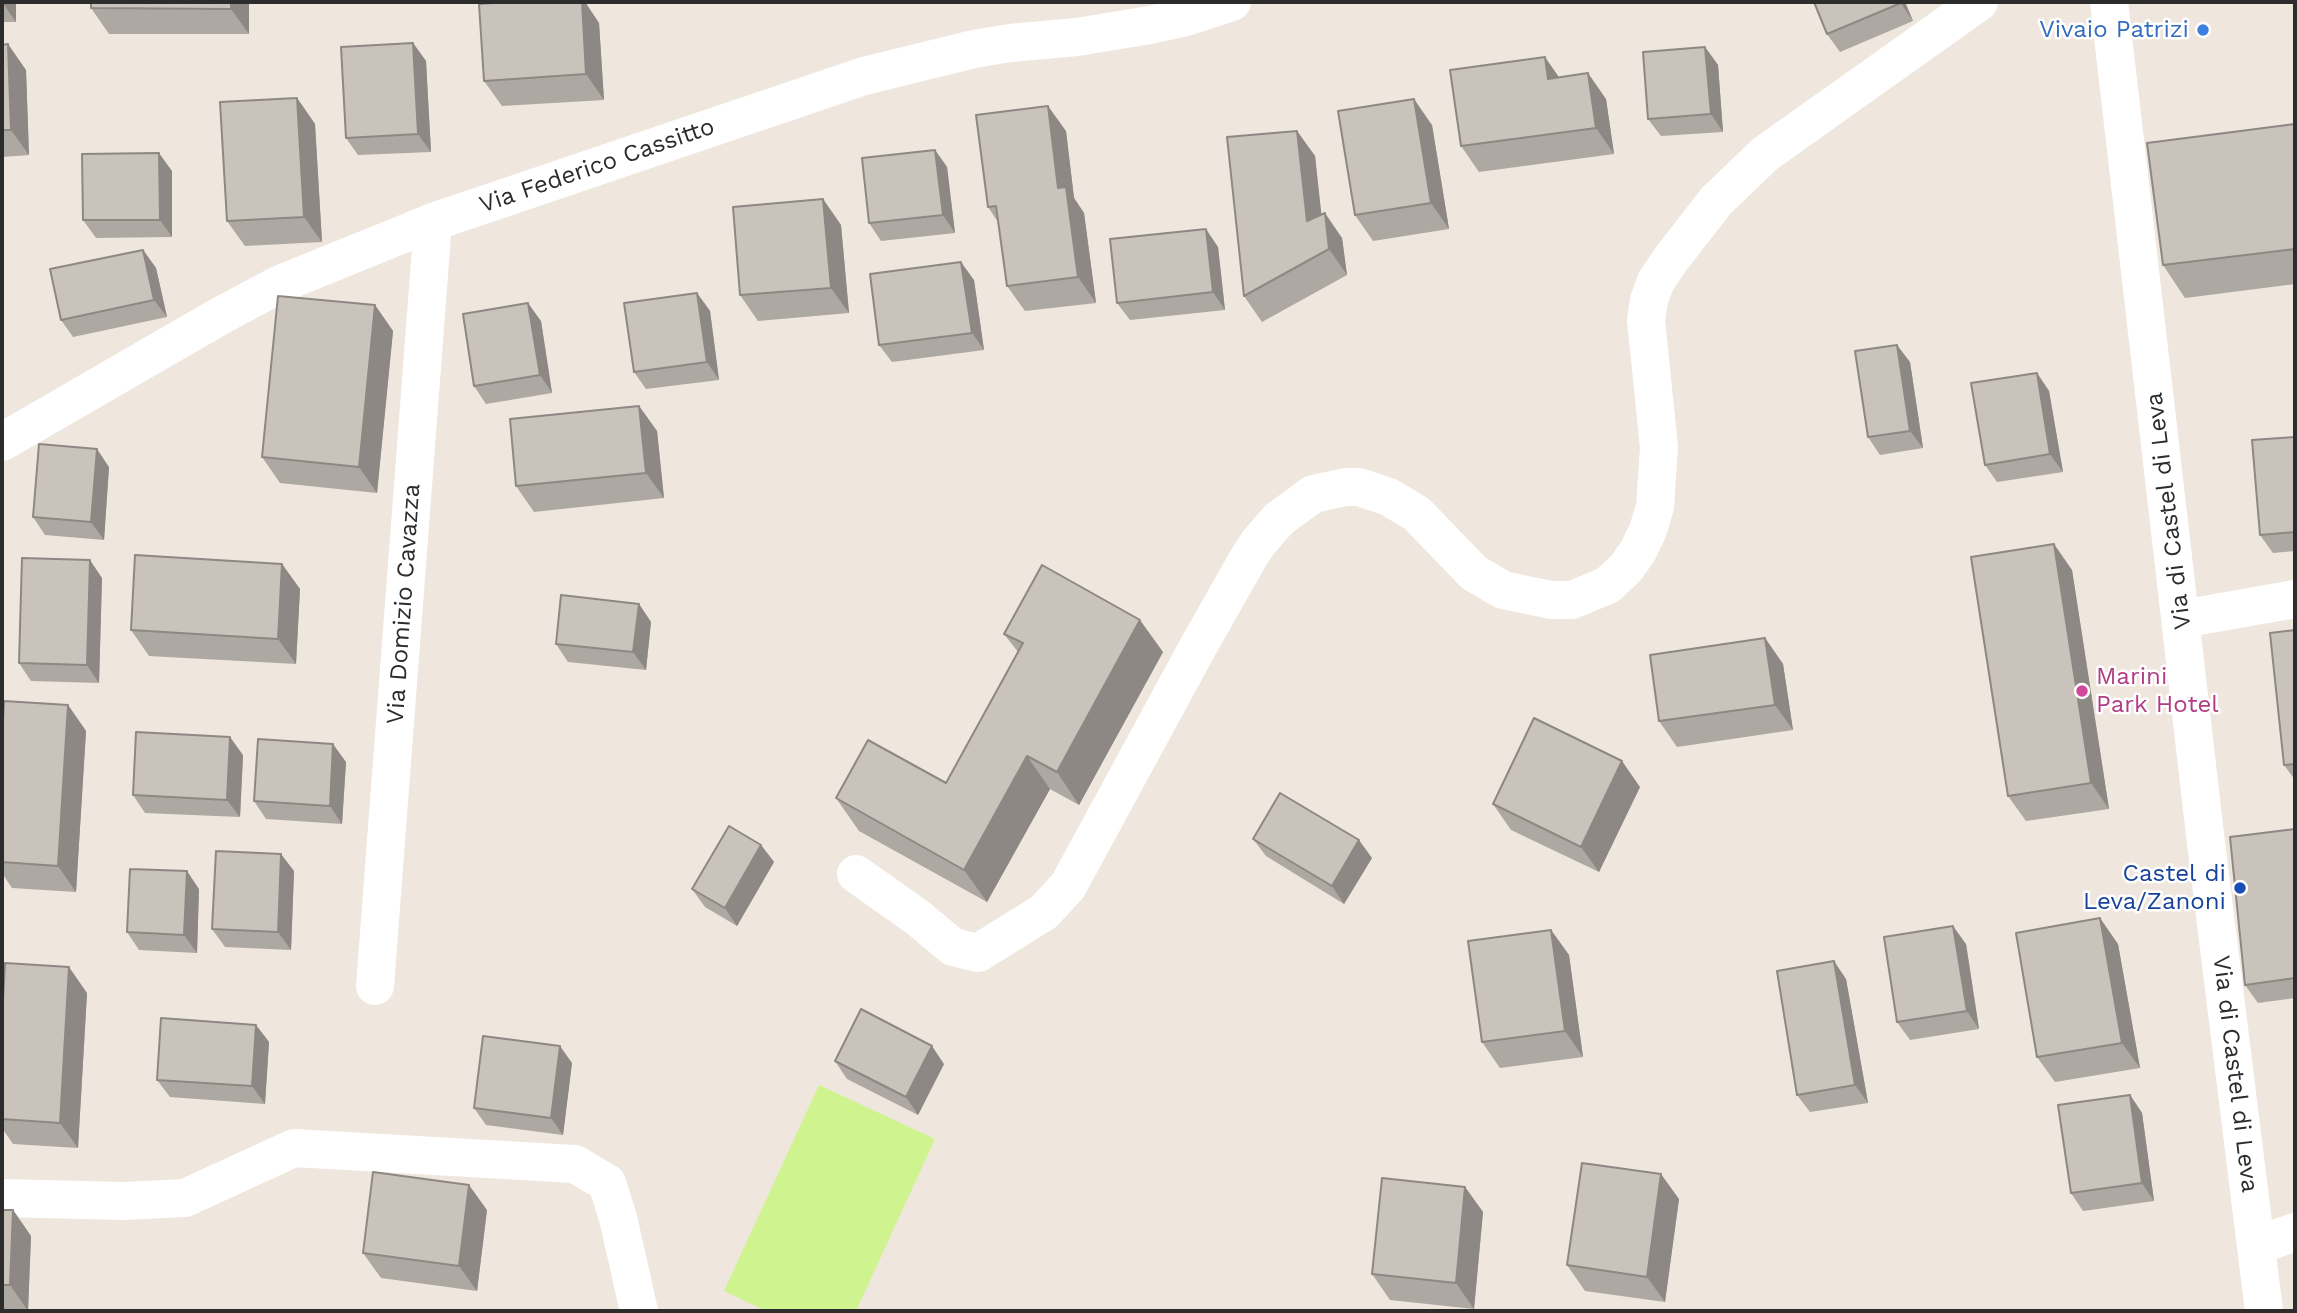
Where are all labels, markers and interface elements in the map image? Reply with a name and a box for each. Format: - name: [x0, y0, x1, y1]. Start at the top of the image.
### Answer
- place label: Vivaio Patrizi: [2039, 16, 2189, 44]
- marker: Vivaio Patrizi: [2195, 22, 2211, 38]
- street label: Via Federico Cassitto: [476, 112, 718, 220]
- street label: Via di Castel di Leva: [2140, 391, 2198, 631]
- street label: Via Domizio Cavazza: [381, 483, 427, 725]
- place label: Marini Park Hotel: [2096, 663, 2219, 719]
- marker: Marini Park Hotel: [2074, 683, 2090, 699]
- place label: Castel di Leva/Zanoni: [2083, 860, 2226, 916]
- marker: Castel di Leva/Zanoni: [2232, 880, 2248, 896]
- street label: Via di Castel di Leva: [2206, 954, 2264, 1194]

